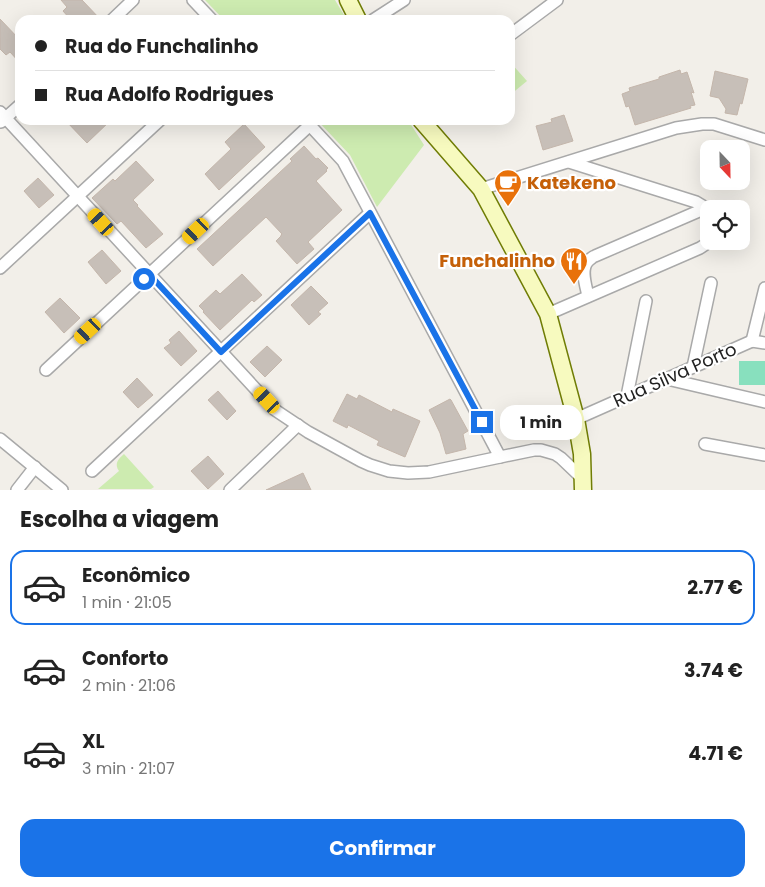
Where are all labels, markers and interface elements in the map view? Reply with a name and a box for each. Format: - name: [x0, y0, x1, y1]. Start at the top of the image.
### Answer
- text: Rua do Funchalinho: [65, 33, 258, 60]
- text: Rua Adolfo Rodrigues: [65, 81, 274, 108]
- north arrow: [700, 140, 750, 190]
- map controls: [700, 140, 750, 250]
- cafe icon: Katekeno: [493, 168, 523, 207]
- place label: Katekeno: [527, 170, 616, 195]
- button: locate: [700, 200, 750, 250]
- car: [85, 206, 116, 238]
- car: [179, 215, 212, 247]
- restaurant icon: Funchalinho: [559, 246, 589, 285]
- place label: Funchalinho: [439, 248, 555, 273]
- route start: [133, 268, 155, 290]
- car: [71, 315, 104, 347]
- street label: Rua Silva Porto: [609, 336, 740, 413]
- car: [251, 384, 282, 416]
- callout: 1 min: [500, 404, 582, 440]
- route end: [471, 411, 493, 433]
- text: 1 min: [520, 411, 562, 434]
- text: Escolha a viagem: [20, 504, 219, 535]
- text: Econômico: [82, 562, 190, 589]
- icon: car: [22, 565, 67, 610]
- text: 2.77 €: [687, 574, 743, 601]
- text: 1 min · 21:05: [82, 591, 172, 614]
- text: Conforto: [82, 645, 168, 672]
- icon: car: [22, 648, 67, 693]
- text: 3.74 €: [684, 657, 743, 684]
- text: 2 min · 21:06: [82, 674, 176, 697]
- text: XL: [82, 728, 105, 755]
- icon: car: [22, 731, 67, 776]
- text: 4.71 €: [688, 740, 743, 767]
- text: 3 min · 21:07: [82, 757, 175, 780]
- button: Confirmar: [20, 819, 745, 877]

